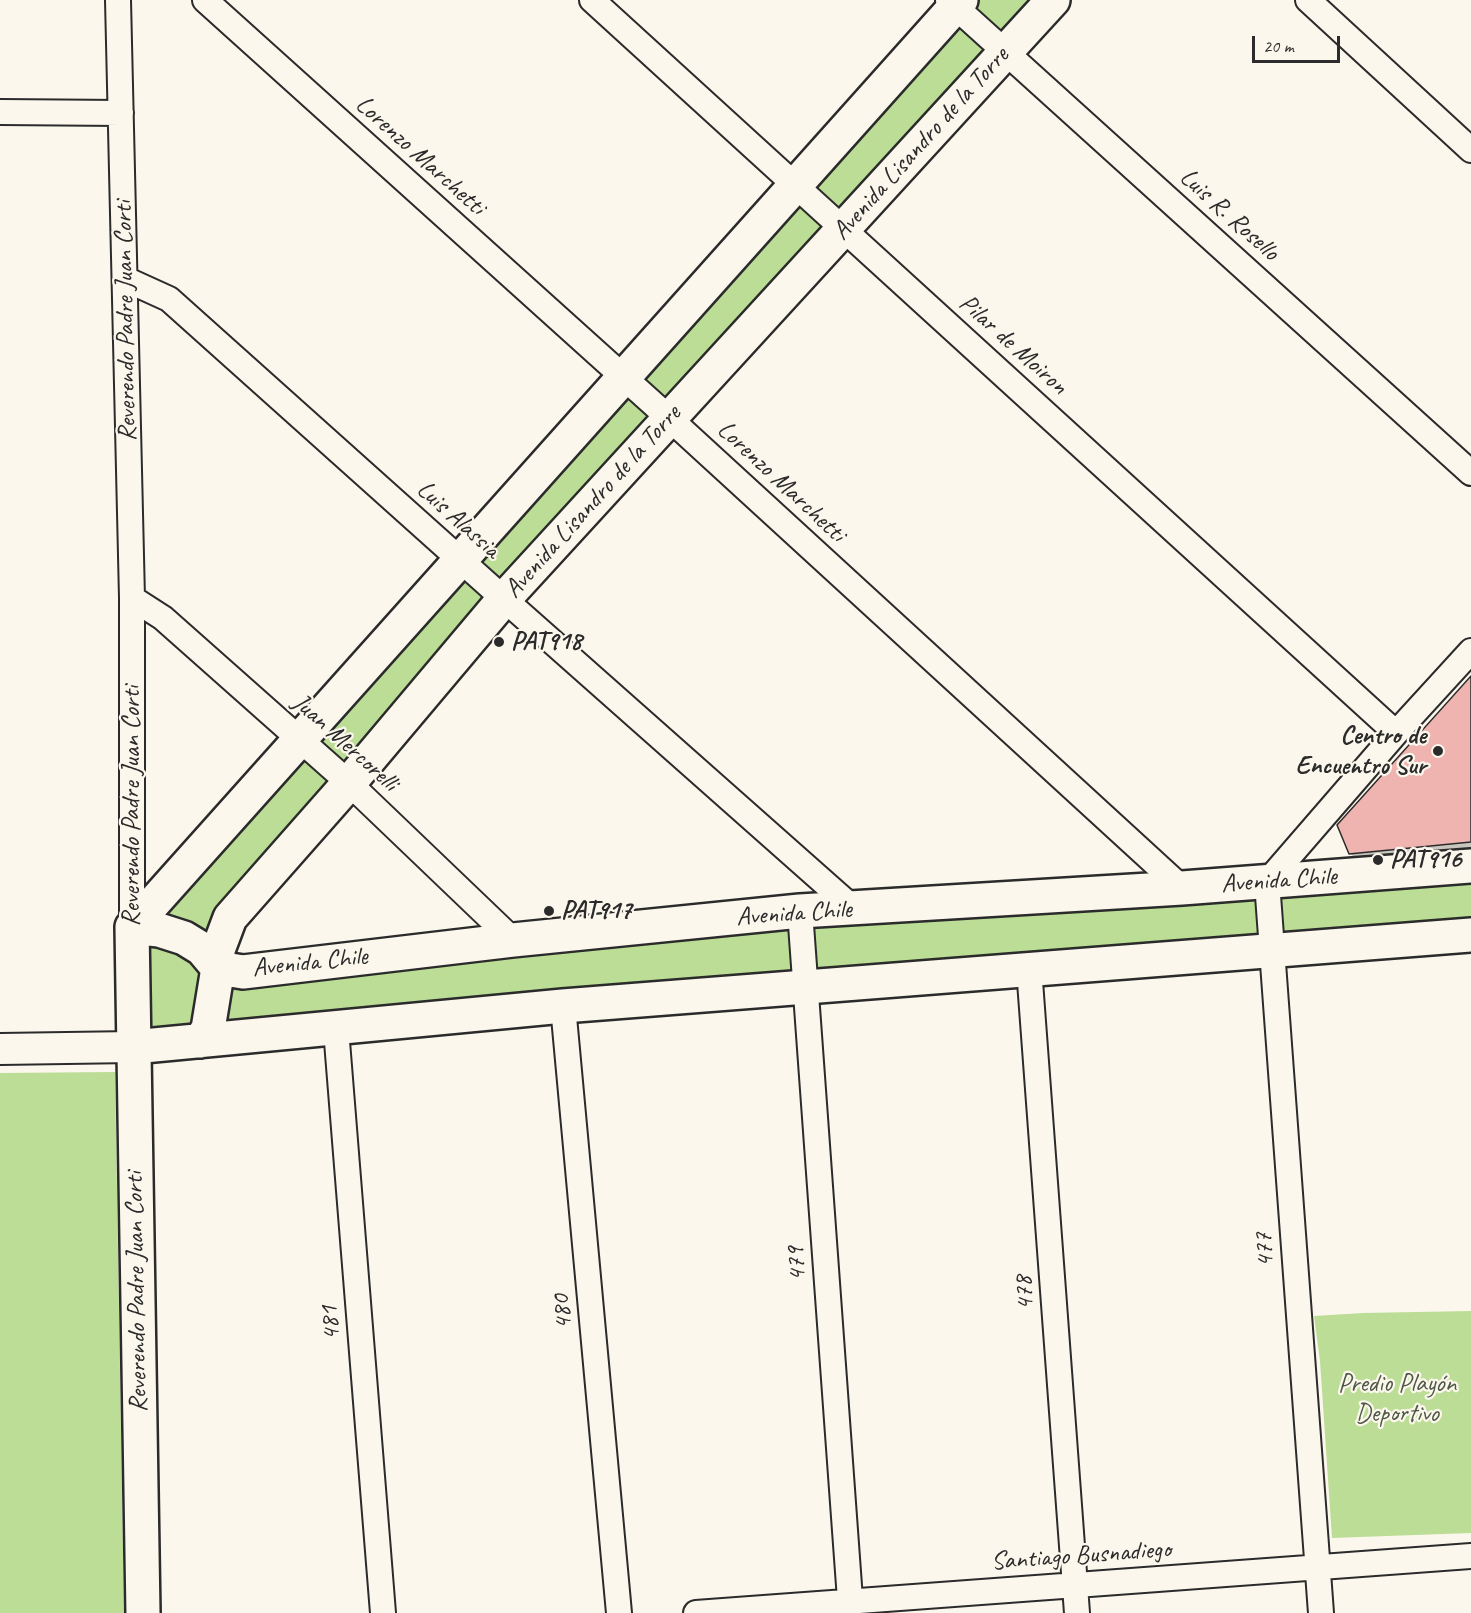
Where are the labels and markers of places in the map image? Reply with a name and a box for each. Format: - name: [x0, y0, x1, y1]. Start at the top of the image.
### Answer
- place label: PAT918: [511, 626, 582, 658]
- marker: PAT918: [492, 635, 506, 649]
- place label: Centro de Encuentro Sur: [1296, 720, 1426, 782]
- marker: Centro de Encuentro Sur: [1431, 744, 1445, 758]
- place label: PAT916: [1390, 844, 1461, 876]
- marker: PAT916: [1371, 853, 1385, 867]
- place label: PAT917: [561, 895, 631, 927]
- marker: PAT917: [542, 904, 556, 918]

